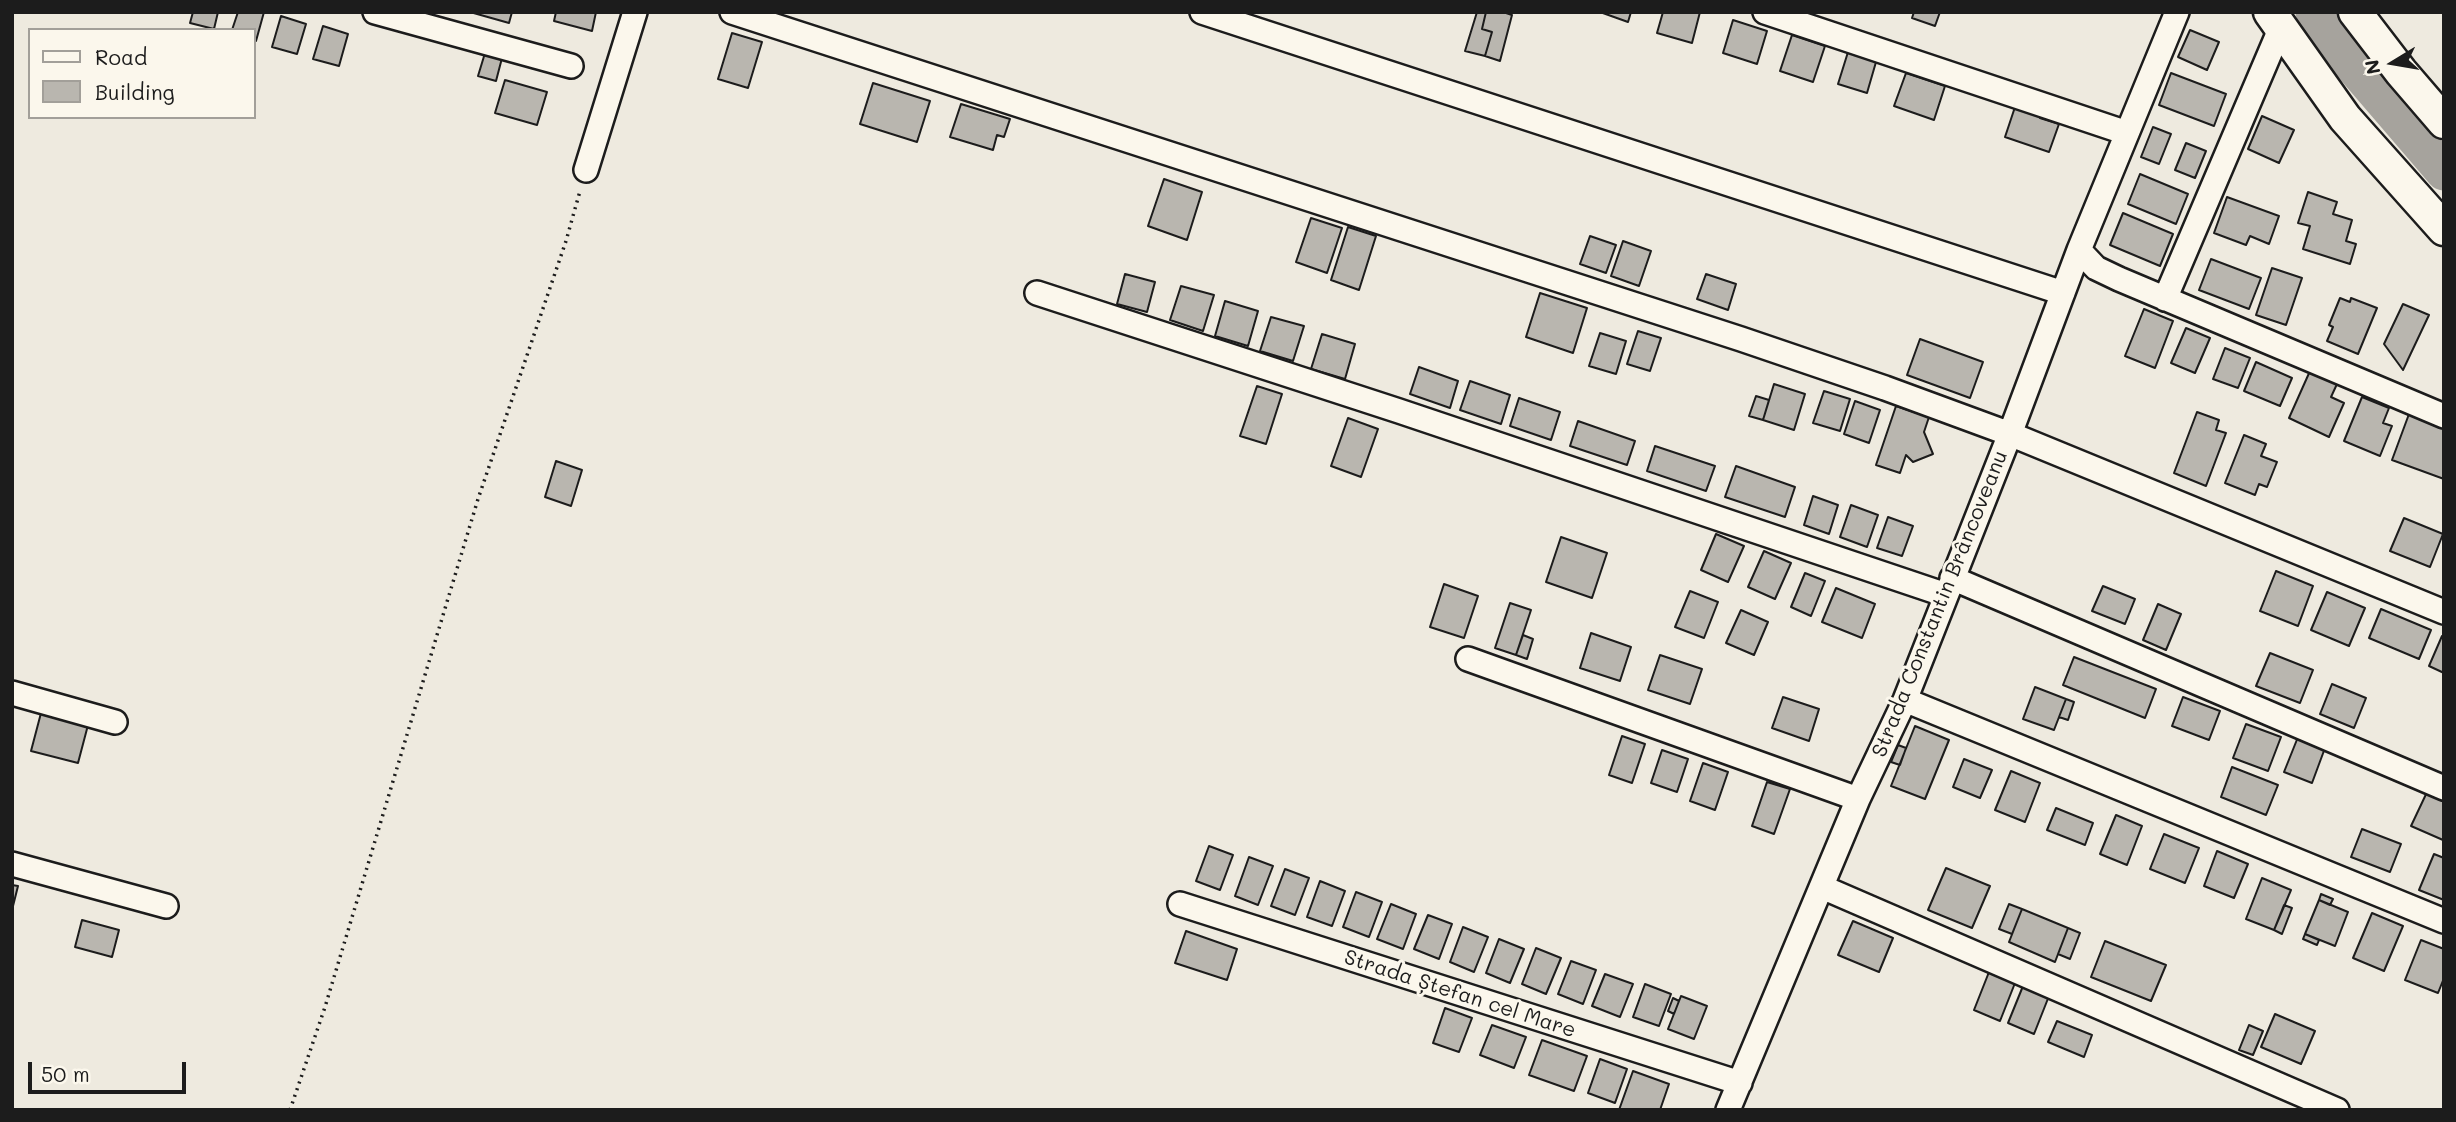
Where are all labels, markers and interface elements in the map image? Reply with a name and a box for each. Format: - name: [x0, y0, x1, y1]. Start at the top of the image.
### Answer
- legend: [28, 28, 256, 119]
- north arrow: [2358, 28, 2428, 98]
- text: Road: [95, 43, 147, 70]
- text: N: [2358, 58, 2386, 77]
- text: Building: [95, 78, 175, 105]
- street label: Strada Constantin Brâncoveanu: [1867, 447, 2013, 761]
- street label: Strada Ștefan cel Mare: [1341, 945, 1579, 1043]
- scale bar: [32, 1048, 189, 1092]
- text: 50 m: [41, 1060, 90, 1087]

